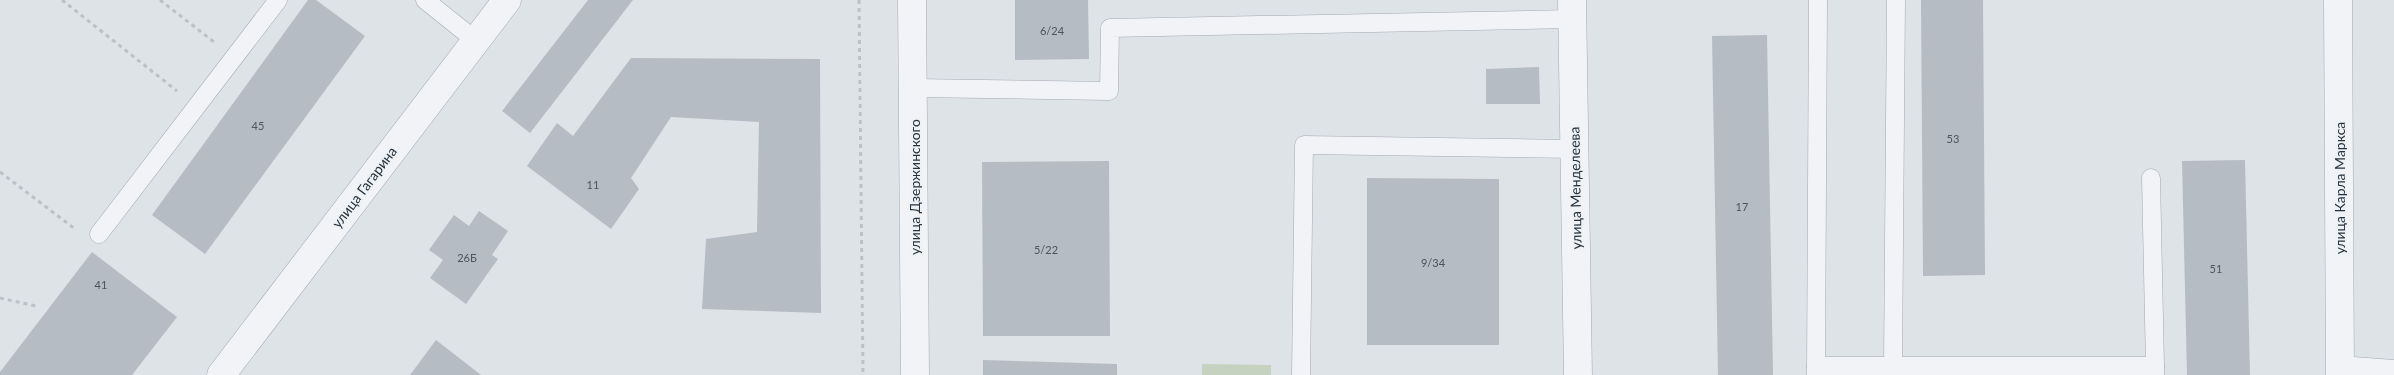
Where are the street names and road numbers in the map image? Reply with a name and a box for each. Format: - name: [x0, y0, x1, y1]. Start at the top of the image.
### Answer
- street label: улица Дзержинского: [906, 119, 923, 255]
- street label: улица Карла Маркса: [2331, 122, 2348, 254]
- street label: улица Менделеева: [1565, 126, 1585, 249]
- street label: улица Гагарина: [328, 143, 400, 231]

